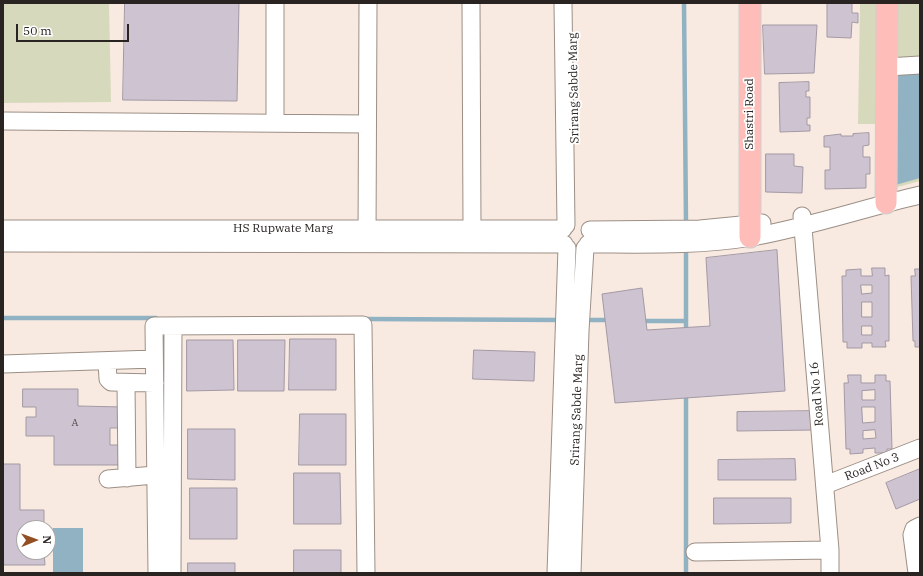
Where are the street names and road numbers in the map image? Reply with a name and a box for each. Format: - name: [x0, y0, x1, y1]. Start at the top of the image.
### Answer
- street label: Srirang Sabde Marg: [566, 32, 582, 144]
- street label: Shastri Road: [743, 78, 757, 150]
- street label: HS Rupwate Marg: [233, 222, 333, 236]
- street label: Srirang Sabde Marg: [568, 354, 586, 466]
- street label: Road No 16: [807, 361, 827, 427]
- street label: Road No 3: [843, 450, 901, 484]

